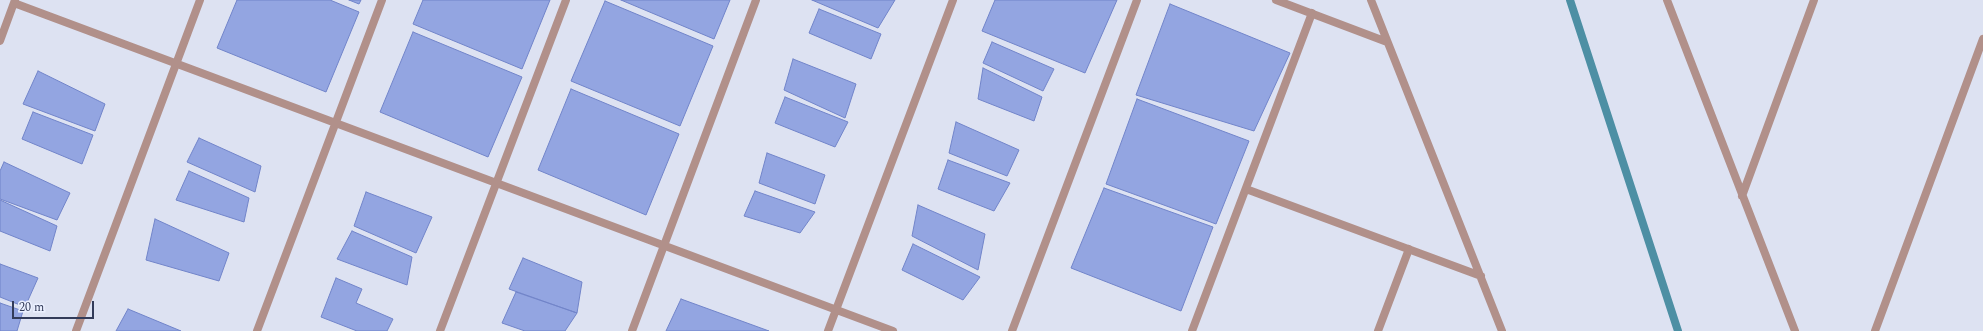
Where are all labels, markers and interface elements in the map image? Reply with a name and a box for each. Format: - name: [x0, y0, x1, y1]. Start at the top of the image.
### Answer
- scale bar: [14, 293, 96, 319]
- text: 20 m: [19, 298, 44, 317]

